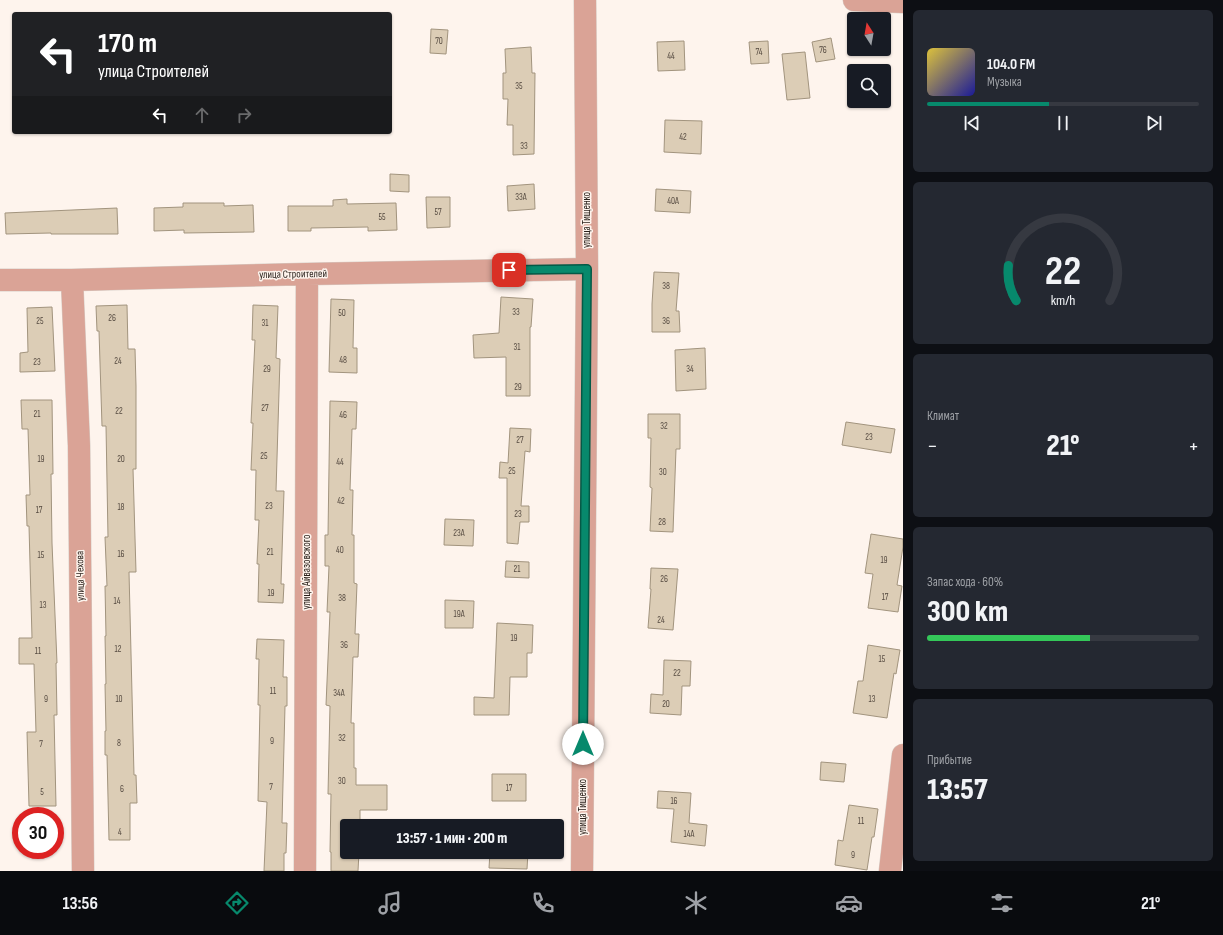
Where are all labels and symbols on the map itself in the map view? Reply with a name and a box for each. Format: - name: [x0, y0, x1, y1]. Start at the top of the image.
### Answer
- north arrow: [847, 12, 891, 56]
- house number: 70: [435, 36, 443, 47]
- house number: 76: [819, 45, 827, 56]
- house number: 74: [756, 47, 763, 58]
- house number: 44: [667, 51, 675, 62]
- house number: 35: [515, 81, 523, 92]
- house number: 42: [679, 132, 687, 143]
- house number: 33: [520, 141, 528, 152]
- street label: улица Тищенко: [580, 191, 593, 248]
- house number: 33А: [515, 192, 527, 203]
- house number: 40А: [667, 196, 679, 207]
- house number: 57: [434, 207, 442, 218]
- house number: 55: [378, 212, 386, 223]
- pin: [492, 253, 526, 287]
- street label: улица Строителей: [259, 267, 327, 281]
- house number: 38: [662, 281, 670, 292]
- house number: 33: [512, 307, 520, 318]
- house number: 50: [338, 308, 346, 319]
- house number: 26: [108, 313, 116, 324]
- house number: 25: [36, 316, 44, 327]
- house number: 36: [662, 316, 670, 327]
- house number: 31: [262, 318, 269, 329]
- house number: 31: [514, 342, 521, 353]
- house number: 48: [339, 355, 347, 366]
- house number: 24: [114, 356, 122, 367]
- house number: 23: [33, 357, 41, 368]
- house number: 29: [263, 364, 271, 375]
- house number: 34: [686, 364, 694, 375]
- house number: 29: [514, 382, 522, 393]
- house number: 27: [261, 403, 269, 414]
- house number: 22: [115, 406, 123, 417]
- house number: 21: [34, 409, 41, 420]
- house number: 46: [339, 410, 347, 421]
- house number: 32: [660, 421, 668, 432]
- house number: 23: [865, 432, 873, 443]
- house number: 27: [516, 435, 524, 446]
- house number: 25: [260, 451, 268, 462]
- house number: 19: [37, 454, 45, 465]
- house number: 20: [117, 454, 125, 465]
- house number: 44: [336, 457, 344, 468]
- house number: 25: [508, 466, 516, 477]
- house number: 30: [659, 467, 667, 478]
- house number: 42: [337, 496, 345, 507]
- house number: 23: [265, 501, 273, 512]
- house number: 18: [117, 502, 125, 513]
- house number: 17: [36, 505, 43, 516]
- house number: 23: [514, 509, 522, 520]
- house number: 28: [658, 517, 666, 528]
- house number: 23А: [453, 528, 465, 539]
- street label: улица Айвазовского: [300, 534, 313, 610]
- house number: 40: [336, 545, 344, 556]
- house number: 21: [267, 547, 274, 558]
- house number: 16: [117, 549, 125, 560]
- house number: 15: [38, 550, 45, 561]
- street label: улица Чехова: [73, 551, 87, 601]
- house number: 19: [880, 555, 888, 566]
- house number: 21: [514, 564, 521, 575]
- house number: 26: [660, 574, 668, 585]
- house number: 19: [267, 588, 275, 599]
- house number: 17: [882, 592, 889, 603]
- house number: 38: [338, 593, 346, 604]
- house number: 14: [114, 596, 121, 607]
- house number: 13: [40, 600, 47, 611]
- house number: 19А: [454, 609, 465, 620]
- house number: 24: [657, 615, 665, 626]
- house number: 19: [510, 633, 518, 644]
- house number: 36: [340, 640, 348, 651]
- house number: 12: [115, 644, 122, 655]
- house number: 11: [35, 646, 42, 657]
- house number: 15: [879, 654, 886, 665]
- house number: 22: [673, 668, 681, 679]
- house number: 11: [270, 686, 277, 697]
- house number: 34А: [333, 688, 345, 699]
- house number: 9: [44, 694, 48, 705]
- house number: 10: [115, 694, 123, 705]
- house number: 13: [869, 694, 876, 705]
- house number: 20: [662, 699, 670, 710]
- position arrow: [562, 723, 604, 765]
- house number: 32: [338, 733, 346, 744]
- house number: 9: [270, 736, 274, 747]
- house number: 8: [117, 738, 121, 749]
- house number: 7: [39, 739, 43, 750]
- house number: 30: [338, 776, 346, 787]
- street label: улица Тищенко: [576, 778, 589, 835]
- house number: 7: [269, 782, 273, 793]
- house number: 17: [506, 783, 513, 794]
- house number: 6: [120, 784, 124, 795]
- house number: 5: [40, 787, 44, 798]
- house number: 16: [670, 796, 678, 807]
- speed limit sign: 30: [12, 807, 64, 859]
- house number: 11: [858, 816, 865, 827]
- house number: 4: [118, 827, 122, 838]
- house number: 14А: [684, 829, 695, 840]
- house number: 9: [851, 850, 855, 861]

